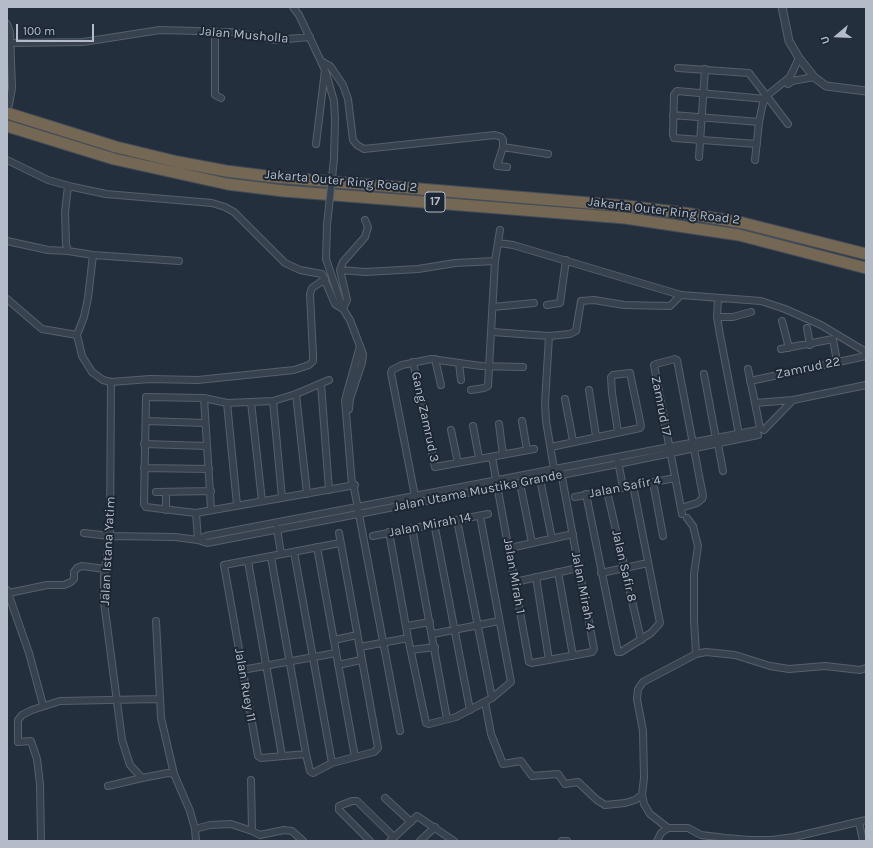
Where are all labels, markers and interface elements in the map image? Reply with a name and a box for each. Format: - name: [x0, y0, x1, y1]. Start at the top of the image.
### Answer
- scale bar: [18, 16, 96, 42]
- north arrow: [817, 16, 857, 56]
- street label: Jalan Musholla: [199, 23, 289, 47]
- text: 100 m: [23, 24, 55, 38]
- text: U: [818, 34, 833, 46]
- street label: Jakarta Outer Ring Road 2: [264, 167, 418, 195]
- road number: 17: [425, 192, 445, 212]
- street label: Jakarta Outer Ring Road 2: [587, 194, 741, 228]
- street label: Zamrud 22: [774, 354, 842, 382]
- street label: Gang Zamrud 3: [408, 370, 442, 464]
- street label: Zamrud 17: [648, 375, 674, 437]
- street label: Jalan Utama Mustika Grande: [392, 467, 564, 515]
- street label: Jalan Safir 4: [588, 472, 662, 502]
- street label: Jalan Istana Yatim: [97, 496, 119, 606]
- street label: Jalan Mirah 14: [388, 509, 472, 541]
- street label: Jalan Safir 8: [608, 529, 640, 603]
- street label: Jalan Mirah 1: [500, 537, 528, 615]
- street label: Jalan Mirah 4: [568, 551, 598, 631]
- street label: Jalan Ruey 11: [231, 647, 259, 723]

